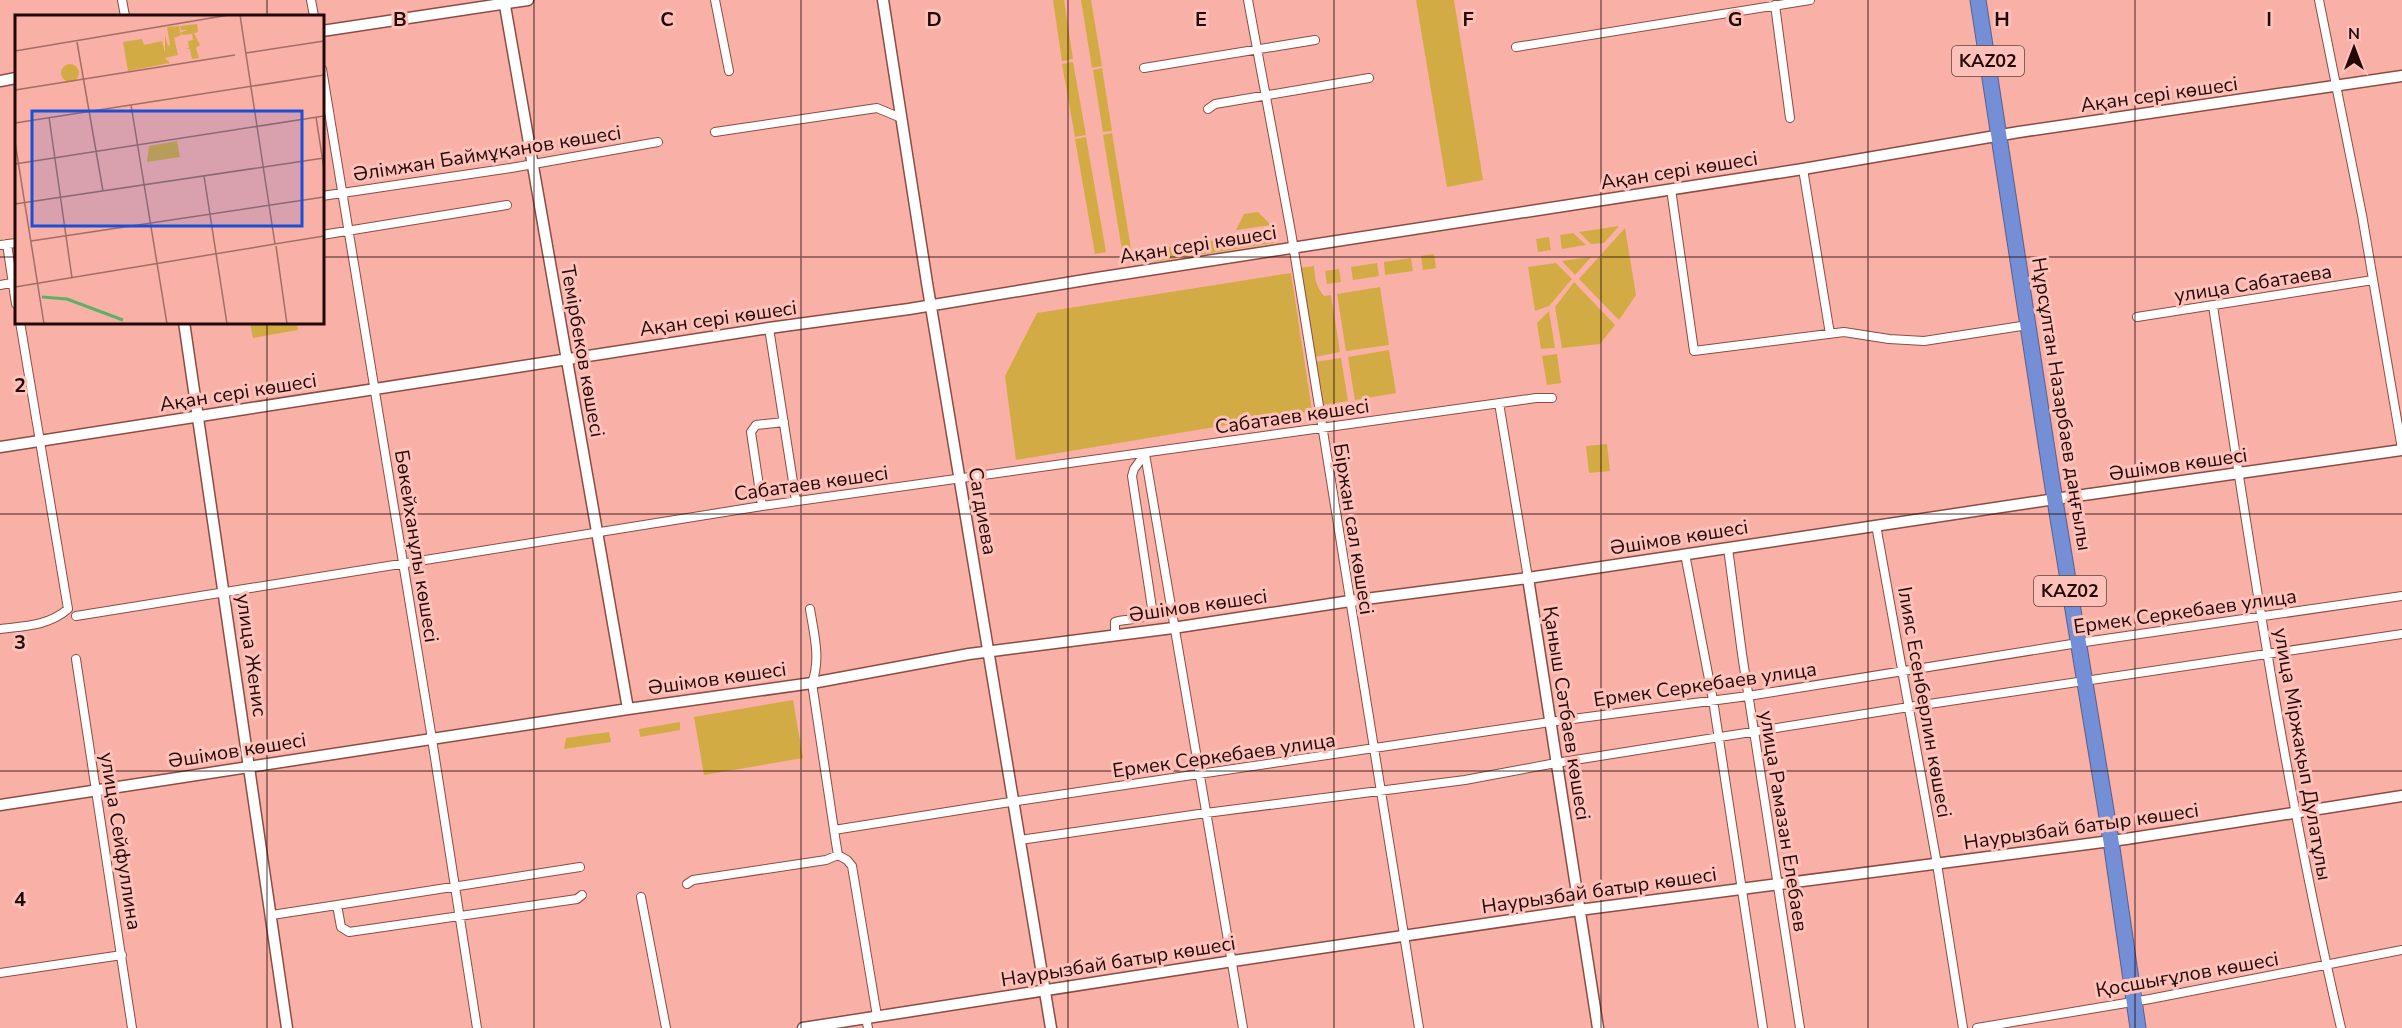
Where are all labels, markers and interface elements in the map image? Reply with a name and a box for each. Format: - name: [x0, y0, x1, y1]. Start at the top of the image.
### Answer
- text: B: [393, 6, 407, 33]
- text: C: [660, 6, 674, 33]
- text: D: [926, 6, 942, 33]
- text: E: [1195, 6, 1207, 33]
- text: F: [1462, 6, 1474, 33]
- text: G: [1728, 6, 1742, 33]
- text: H: [1994, 6, 2010, 33]
- text: I: [2266, 6, 2272, 33]
- inset map: [15, 15, 324, 324]
- north arrow: [2324, 18, 2384, 78]
- text: N: [2348, 23, 2360, 45]
- road number: KАZ02: [1952, 46, 2024, 76]
- street label: Ақан сері көшесі: [2079, 70, 2239, 119]
- street label: Әлімжан Баймұқанов көшесі: [351, 119, 623, 188]
- street label: Ақан сері көшесі: [1599, 145, 1760, 196]
- street label: Ақан сері көшесі: [1118, 219, 1279, 270]
- street label: Нұрсұлтан Назарбаев даңғылы: [2025, 255, 2098, 553]
- street label: улица Сабатаева: [2172, 258, 2334, 309]
- street label: Темірбеков көшесі: [554, 263, 611, 439]
- street label: Ақан сері көшесі: [638, 294, 798, 343]
- street label: Ақан сері көшесі: [158, 367, 319, 418]
- text: 2: [14, 372, 26, 399]
- street label: Сабатаев көшесі: [1213, 392, 1371, 441]
- street label: Біржан сал көшесі: [1327, 441, 1380, 617]
- street label: Әшімов көшесі: [2107, 441, 2249, 488]
- street label: Бөкейханұлы көшесі: [388, 448, 445, 644]
- street label: Сабатаев көшесі: [732, 459, 890, 508]
- street label: Сагдиева: [962, 465, 1004, 557]
- street label: Әшімов көшесі: [1608, 513, 1750, 562]
- road number: KАZ02: [2034, 576, 2106, 606]
- street label: Әшімов көшесі: [1127, 582, 1269, 629]
- street label: Ермек Серкебаев улица: [2072, 582, 2299, 641]
- street label: Ілияс Есенберлин көшесі: [1891, 584, 1958, 820]
- street label: улица Женис: [230, 592, 273, 718]
- street label: Қаныш Сәтбаев көшесі: [1536, 604, 1597, 822]
- street label: улица Міржақып Дулатұлы: [2267, 626, 2338, 882]
- text: 3: [14, 629, 26, 656]
- street label: Әшімов көшесі: [646, 655, 788, 702]
- street label: Ермек Серкебаев улица: [1592, 655, 1819, 714]
- street label: улица Рамазан Елебаев: [1753, 709, 1814, 934]
- street label: Әшімов көшесі: [166, 726, 308, 775]
- street label: Ермек Серкебаев улица: [1111, 726, 1338, 785]
- street label: улица Сейфуллина: [93, 750, 148, 932]
- street label: Наурызбай батыр көшесі: [1962, 797, 2200, 856]
- street label: Наурызбай батыр көшесі: [1480, 861, 1718, 920]
- text: 4: [14, 886, 26, 913]
- street label: Наурызбай батыр көшесі: [999, 930, 1237, 993]
- street label: Қосшығұлов көшесі: [2093, 945, 2281, 1004]

